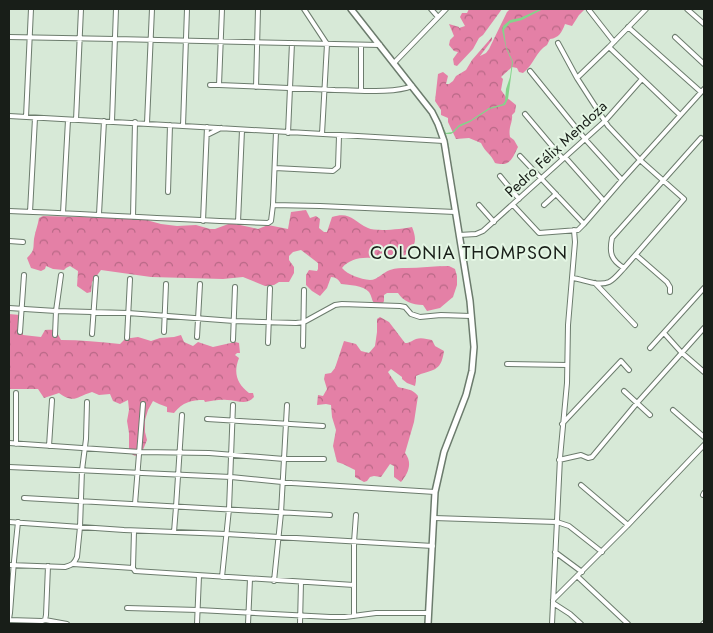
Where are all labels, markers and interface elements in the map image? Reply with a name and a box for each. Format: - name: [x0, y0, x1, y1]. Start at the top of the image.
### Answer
- street label: Pedro Félix Mendoza: [500, 96, 612, 202]
- district label: COLONIA THOMPSON: [370, 240, 568, 266]

